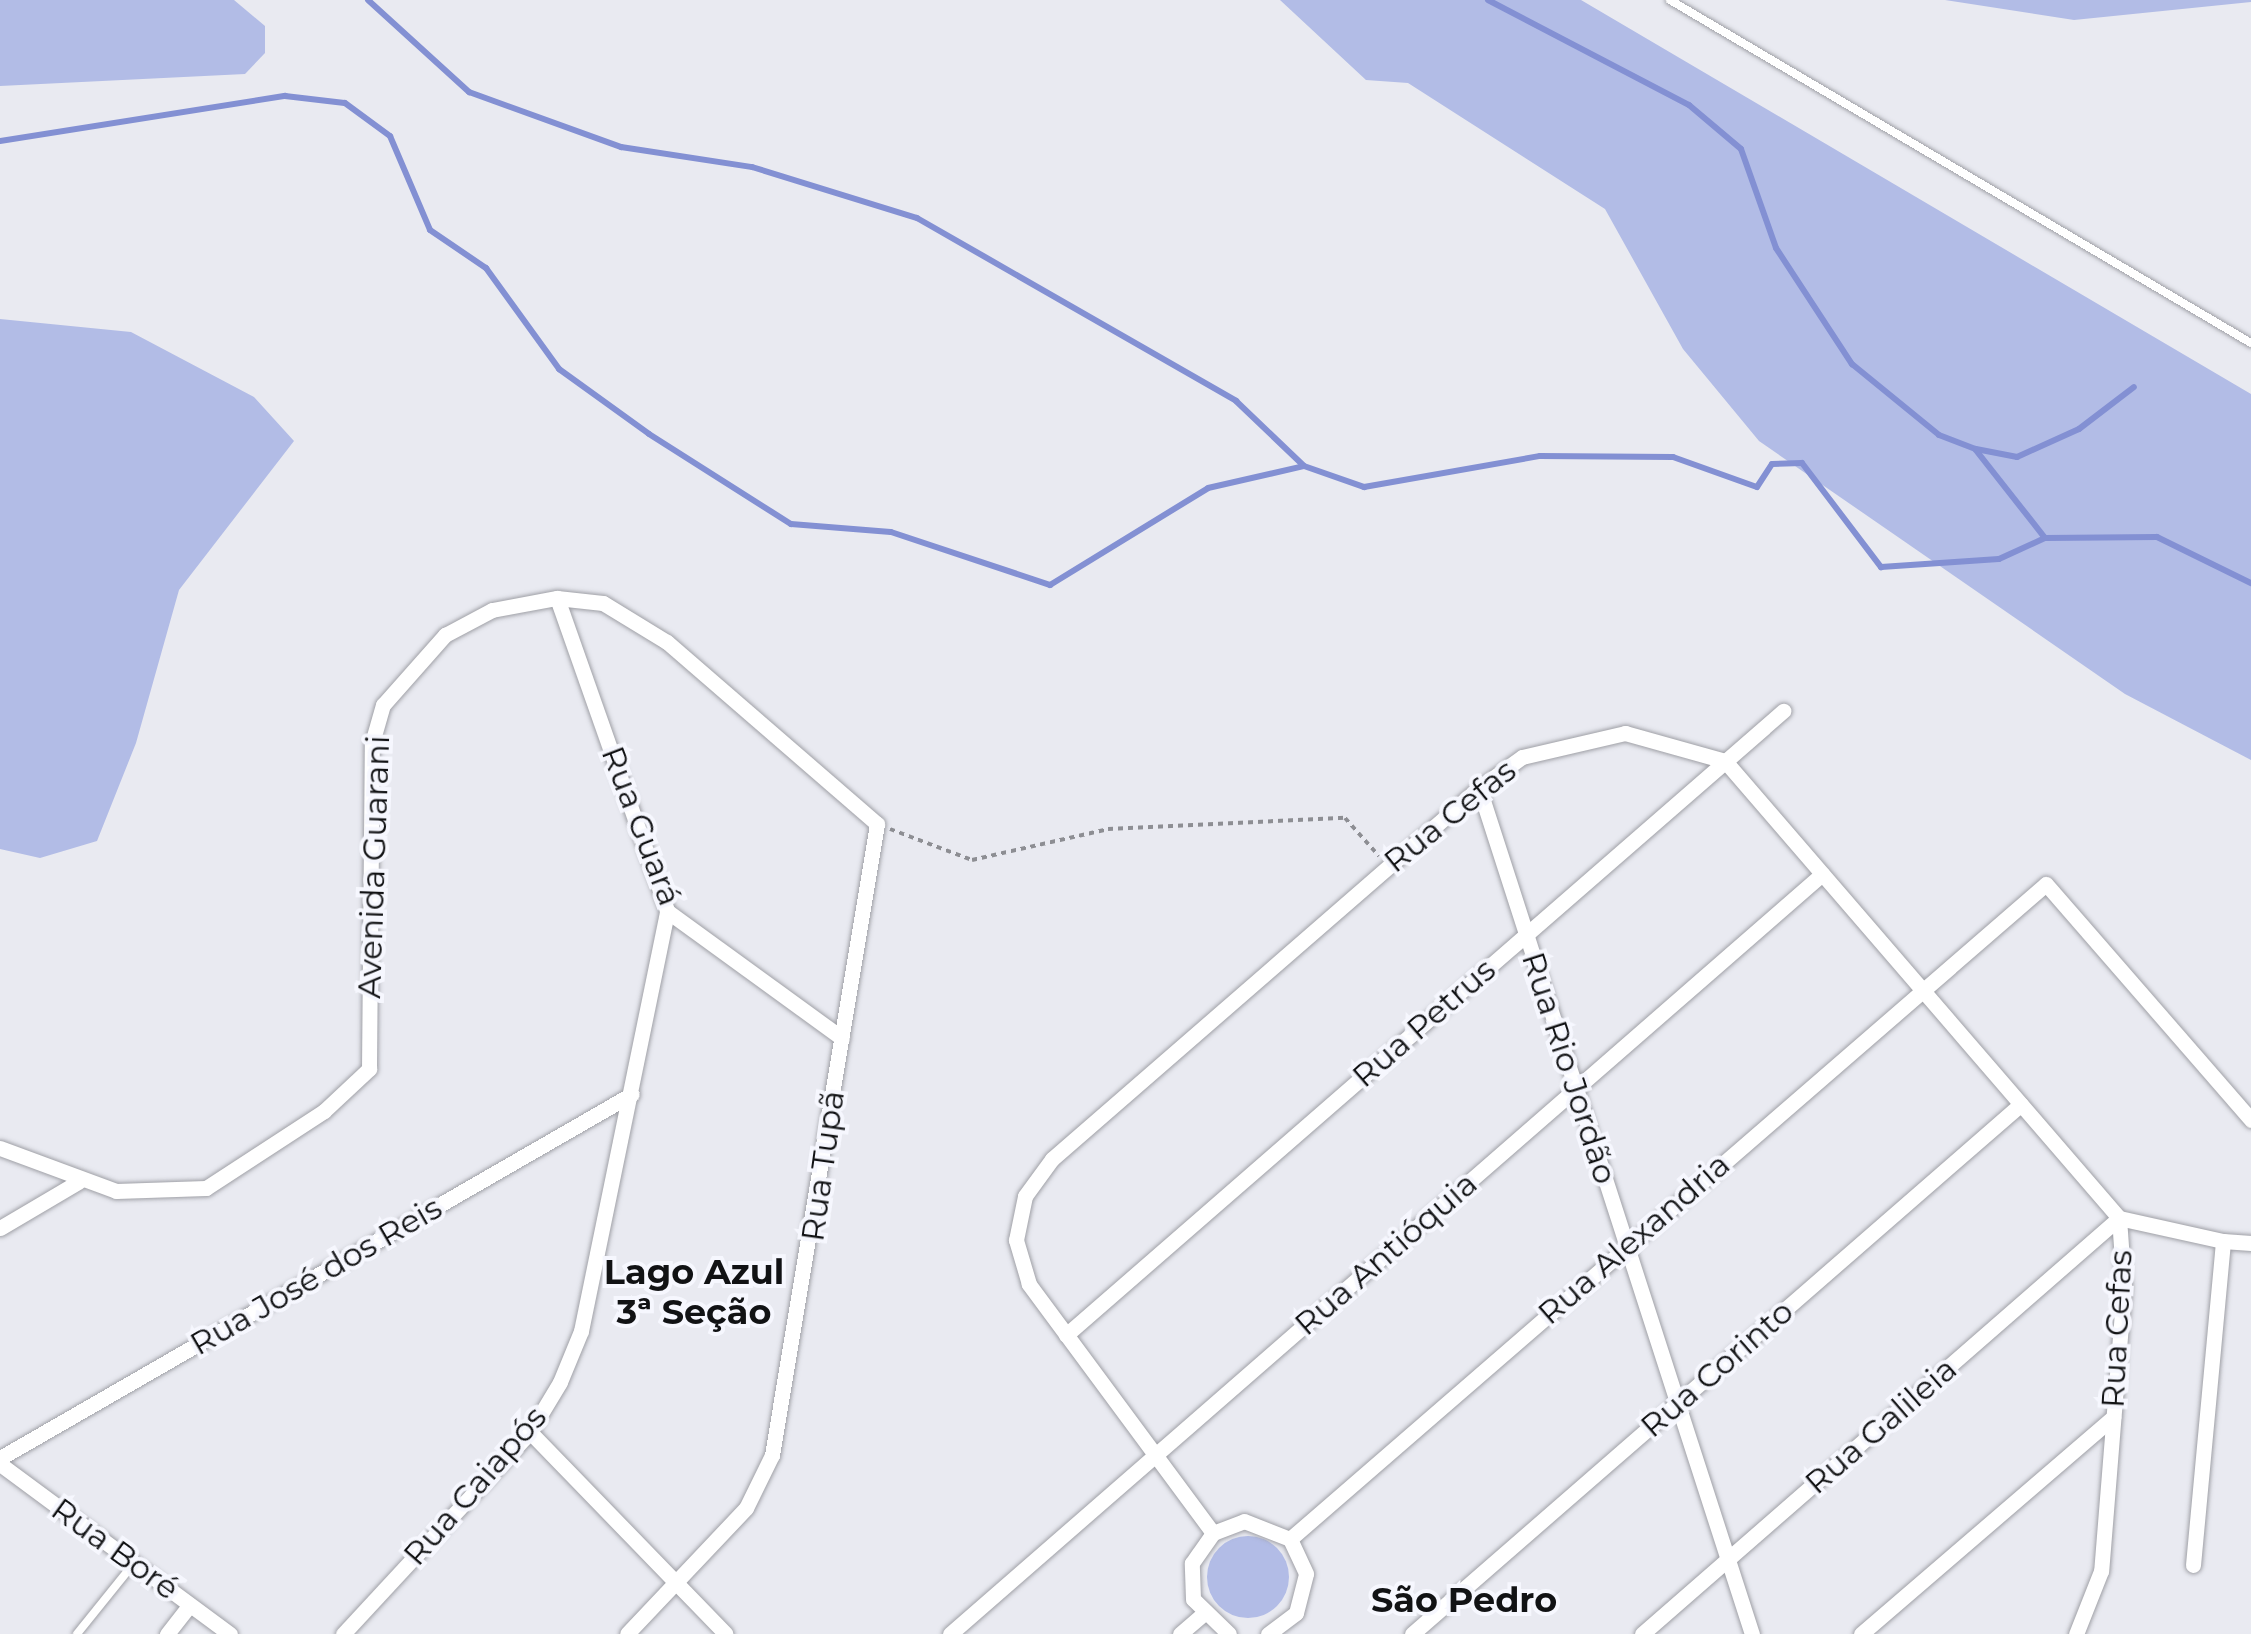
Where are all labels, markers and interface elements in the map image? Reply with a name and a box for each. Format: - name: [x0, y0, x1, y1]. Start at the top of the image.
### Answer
- street label: Avenida Guarani: [350, 735, 398, 999]
- street label: Rua Guará: [593, 741, 689, 911]
- street label: Rua Cefas: [1376, 751, 1524, 881]
- street label: Rua Rio Jordão: [1513, 947, 1625, 1189]
- street label: Rua Petrus: [1345, 951, 1503, 1095]
- street label: Rua Tupã: [793, 1088, 853, 1244]
- street label: Rua Alexandria: [1530, 1145, 1738, 1333]
- street label: Rua Antióquia: [1287, 1164, 1485, 1344]
- street label: Rua José dos Reis: [184, 1188, 448, 1364]
- street label: Rua Cefas: [2094, 1249, 2140, 1409]
- district label: Lago Azul 3ª Seção: [604, 1251, 784, 1333]
- street label: Rua Corinto: [1633, 1292, 1801, 1446]
- street label: Rua Galileia: [1797, 1350, 1965, 1502]
- street label: Rua Caiapós: [396, 1399, 554, 1573]
- street label: Rua Boré: [44, 1490, 186, 1608]
- district label: São Pedro: [1371, 1579, 1557, 1621]

